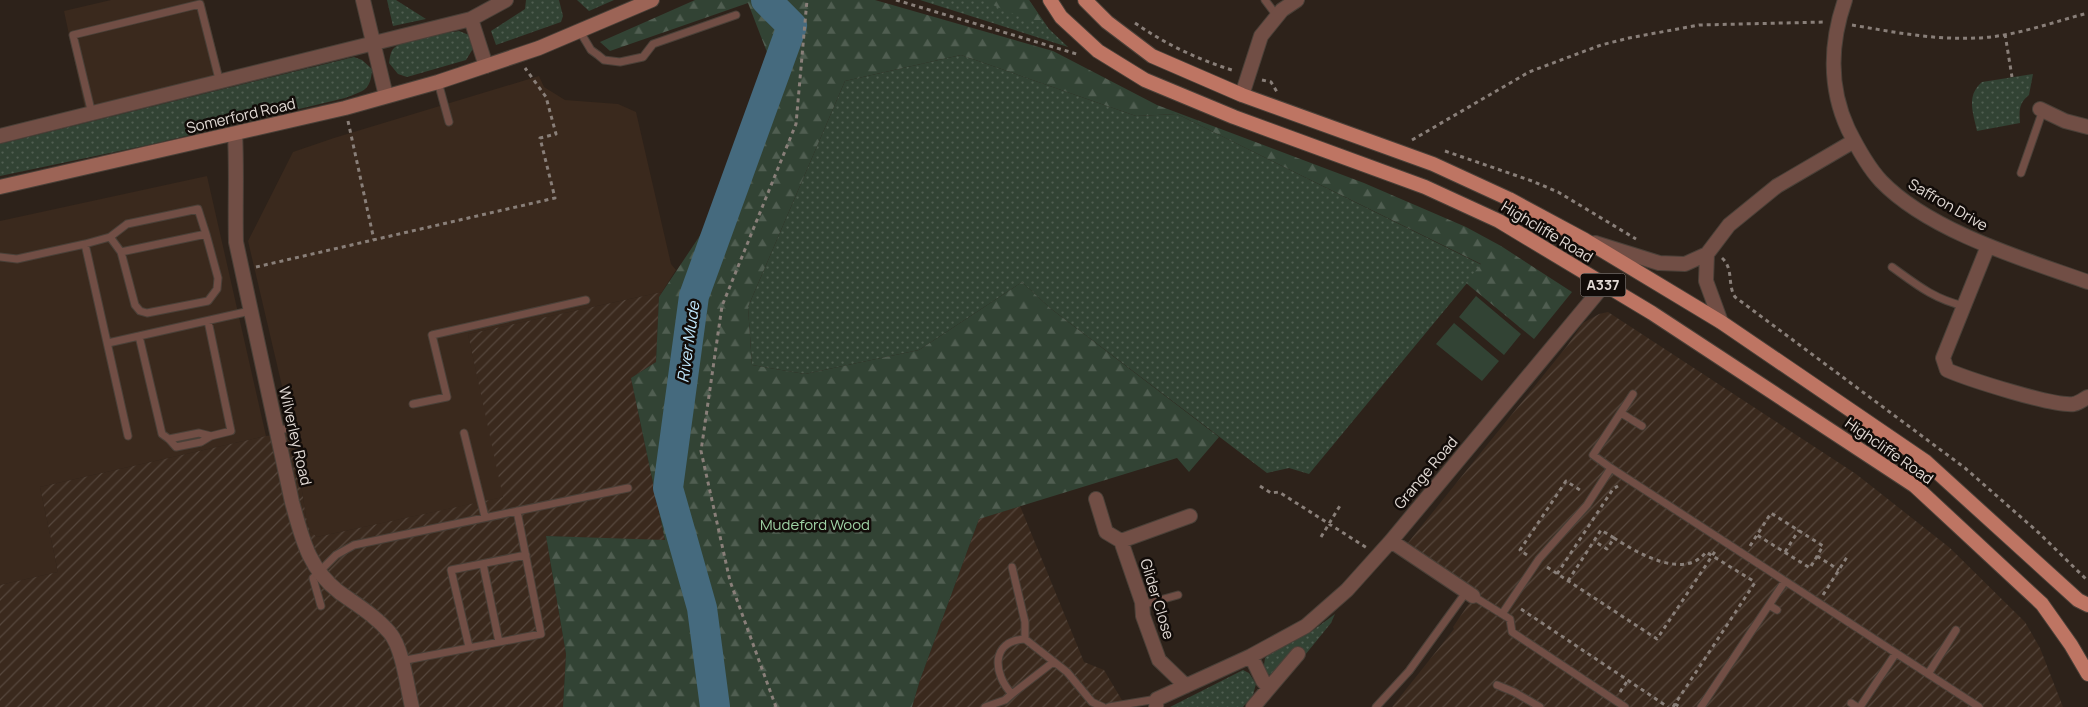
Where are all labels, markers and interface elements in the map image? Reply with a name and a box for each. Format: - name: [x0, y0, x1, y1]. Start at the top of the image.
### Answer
- street label: Somerford Road: [184, 93, 298, 138]
- street label: Saffron Drive: [1905, 173, 1992, 236]
- street label: Highcliffe Road: [1497, 196, 1597, 267]
- road number: A337: [1580, 274, 1626, 296]
- water label: River Mude: [671, 298, 705, 384]
- street label: Wilverley Road: [274, 384, 317, 487]
- street label: Highcliffe Road: [1841, 412, 1938, 489]
- street label: Grange Road: [1389, 432, 1462, 514]
- park label: Mudeford Wood: [760, 514, 870, 535]
- street label: Glider Close: [1135, 556, 1180, 642]

